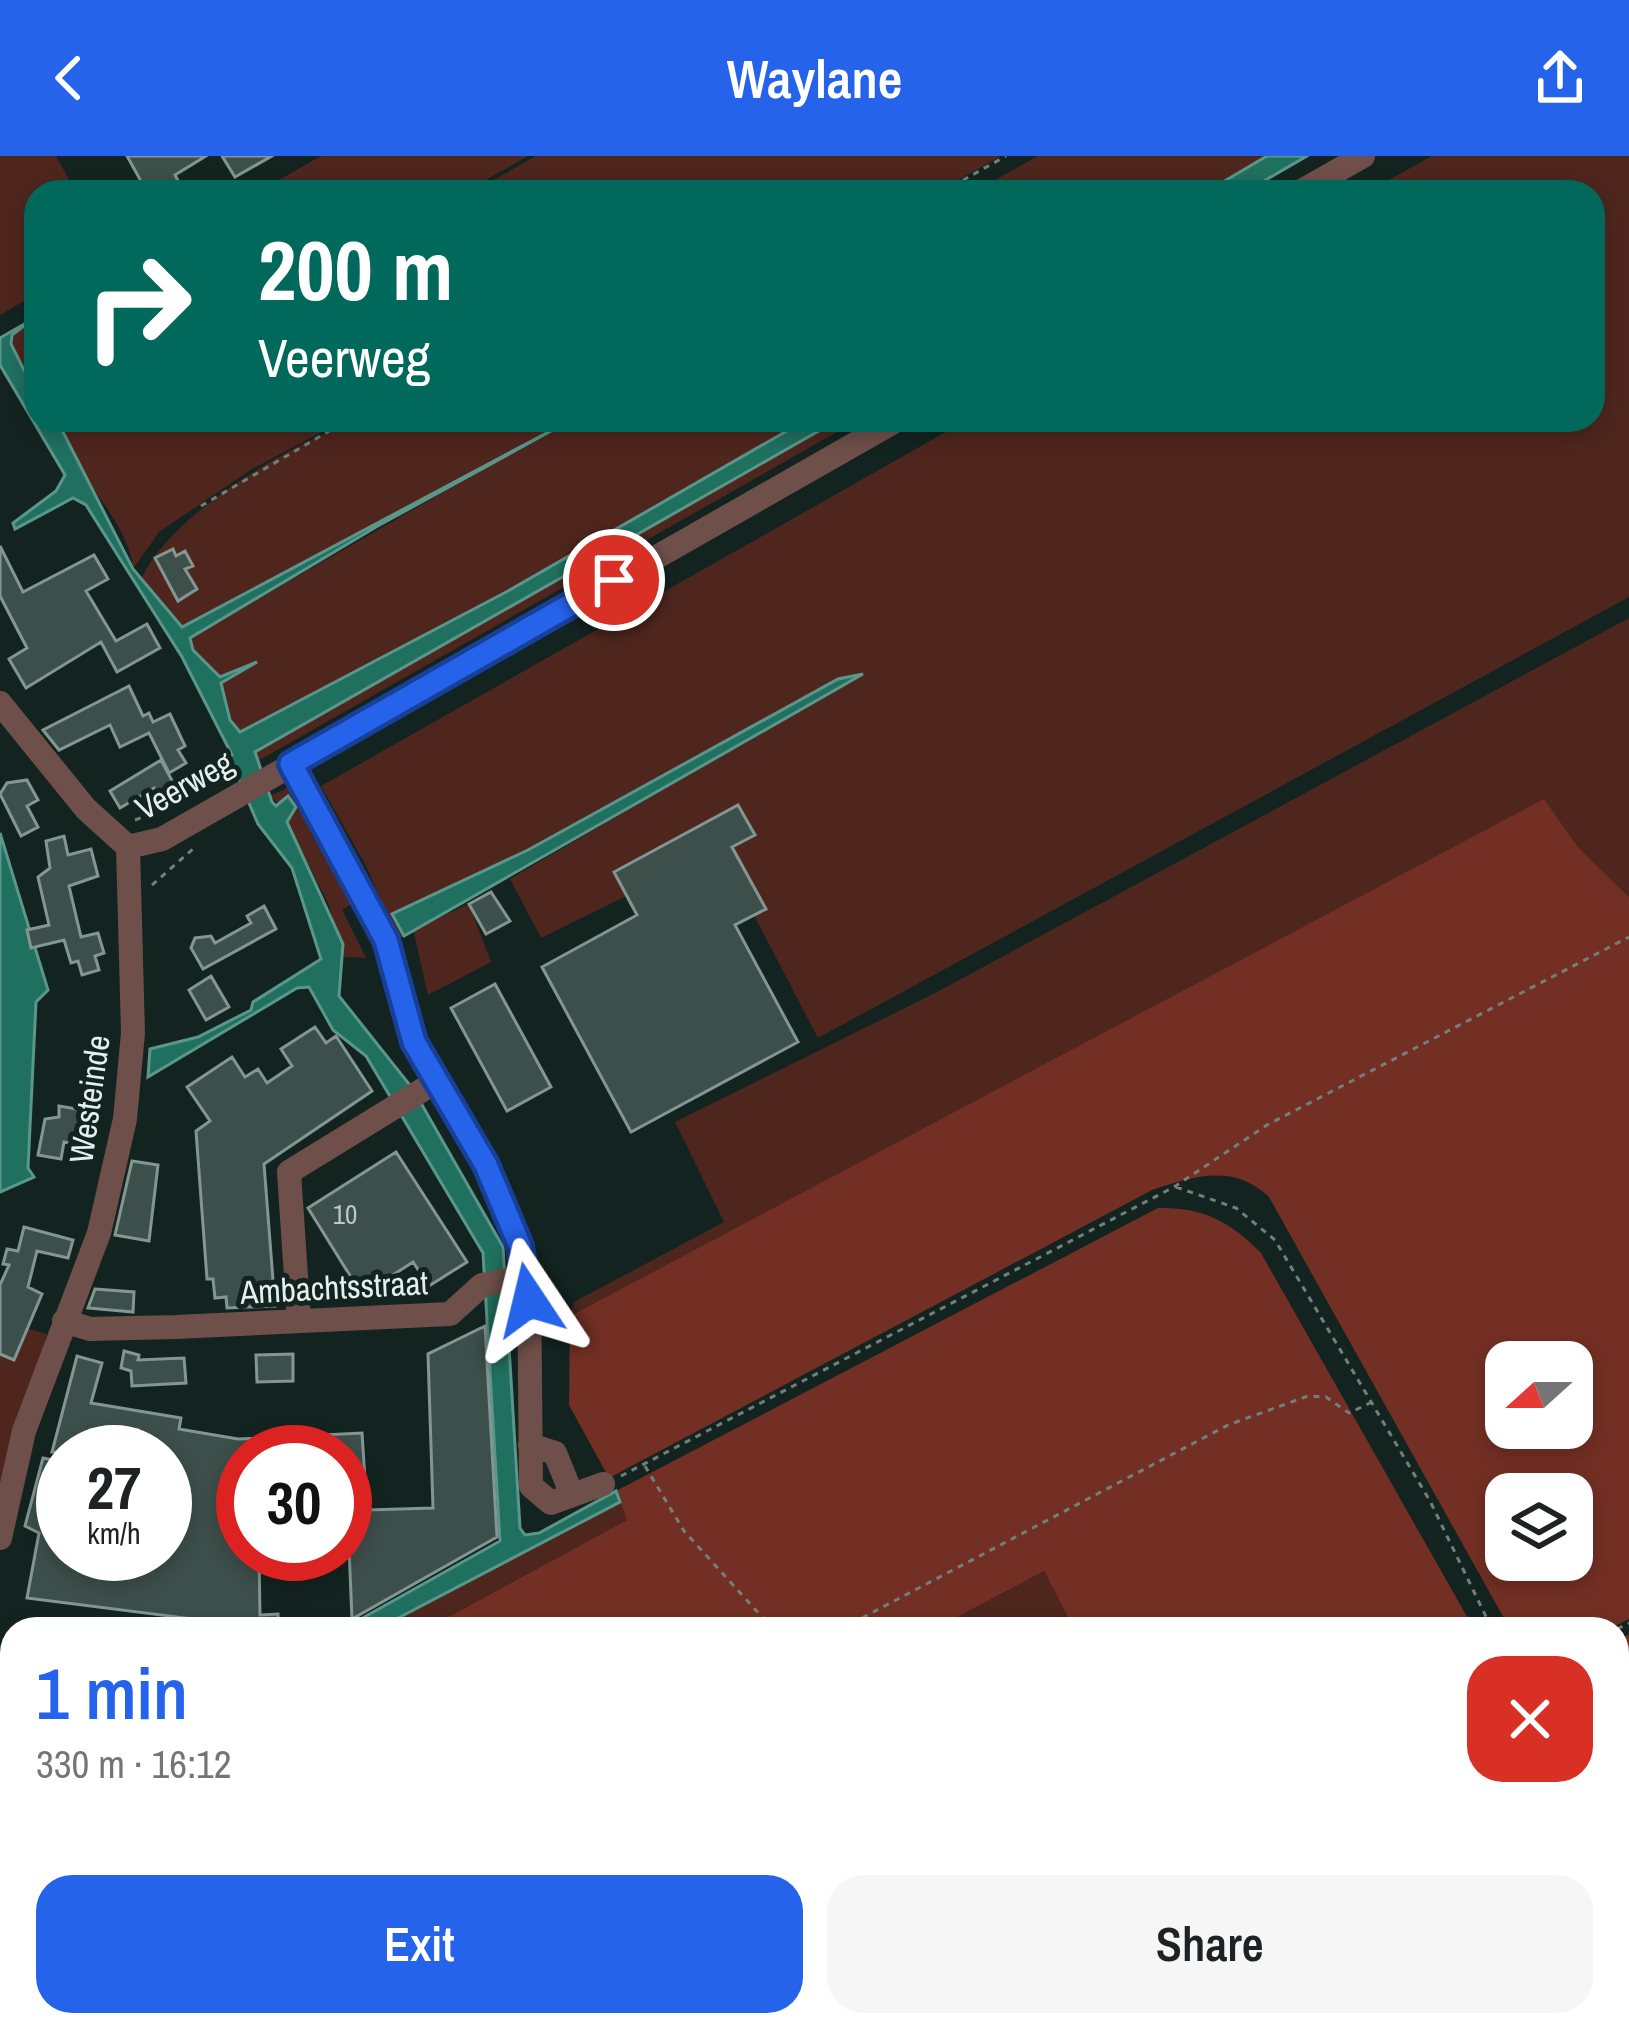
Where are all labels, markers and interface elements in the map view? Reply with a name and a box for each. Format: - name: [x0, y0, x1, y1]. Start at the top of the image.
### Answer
- text: Waylane: [727, 42, 902, 115]
- icon: back: [36, 45, 102, 111]
- icon: share: [1527, 45, 1593, 111]
- text: 200 m: [258, 213, 453, 326]
- icon: right: [60, 228, 216, 384]
- text: Veerweg: [258, 321, 430, 394]
- pin: [563, 529, 665, 631]
- icon: arrive: [581, 547, 647, 613]
- street label: Veerweg: [127, 740, 241, 830]
- street label: Westeinde: [58, 1032, 120, 1166]
- house number: 10: [333, 1196, 357, 1232]
- position arrow: [466, 1237, 592, 1363]
- street label: Ambachtsstraat: [238, 1260, 429, 1314]
- north arrow: [1485, 1341, 1593, 1449]
- map controls: [1485, 1341, 1593, 1581]
- speed limit sign: 30: [216, 1425, 372, 1581]
- text: 27: [87, 1447, 141, 1528]
- button: layers: [1485, 1473, 1593, 1581]
- text: km/h: [87, 1513, 141, 1553]
- text: 1 min: [36, 1644, 188, 1741]
- button: close: [1467, 1656, 1593, 1782]
- text: 330 m · 16:12: [36, 1738, 232, 1790]
- button: Exit: [36, 1875, 803, 2013]
- button: Share: [827, 1875, 1593, 2013]

